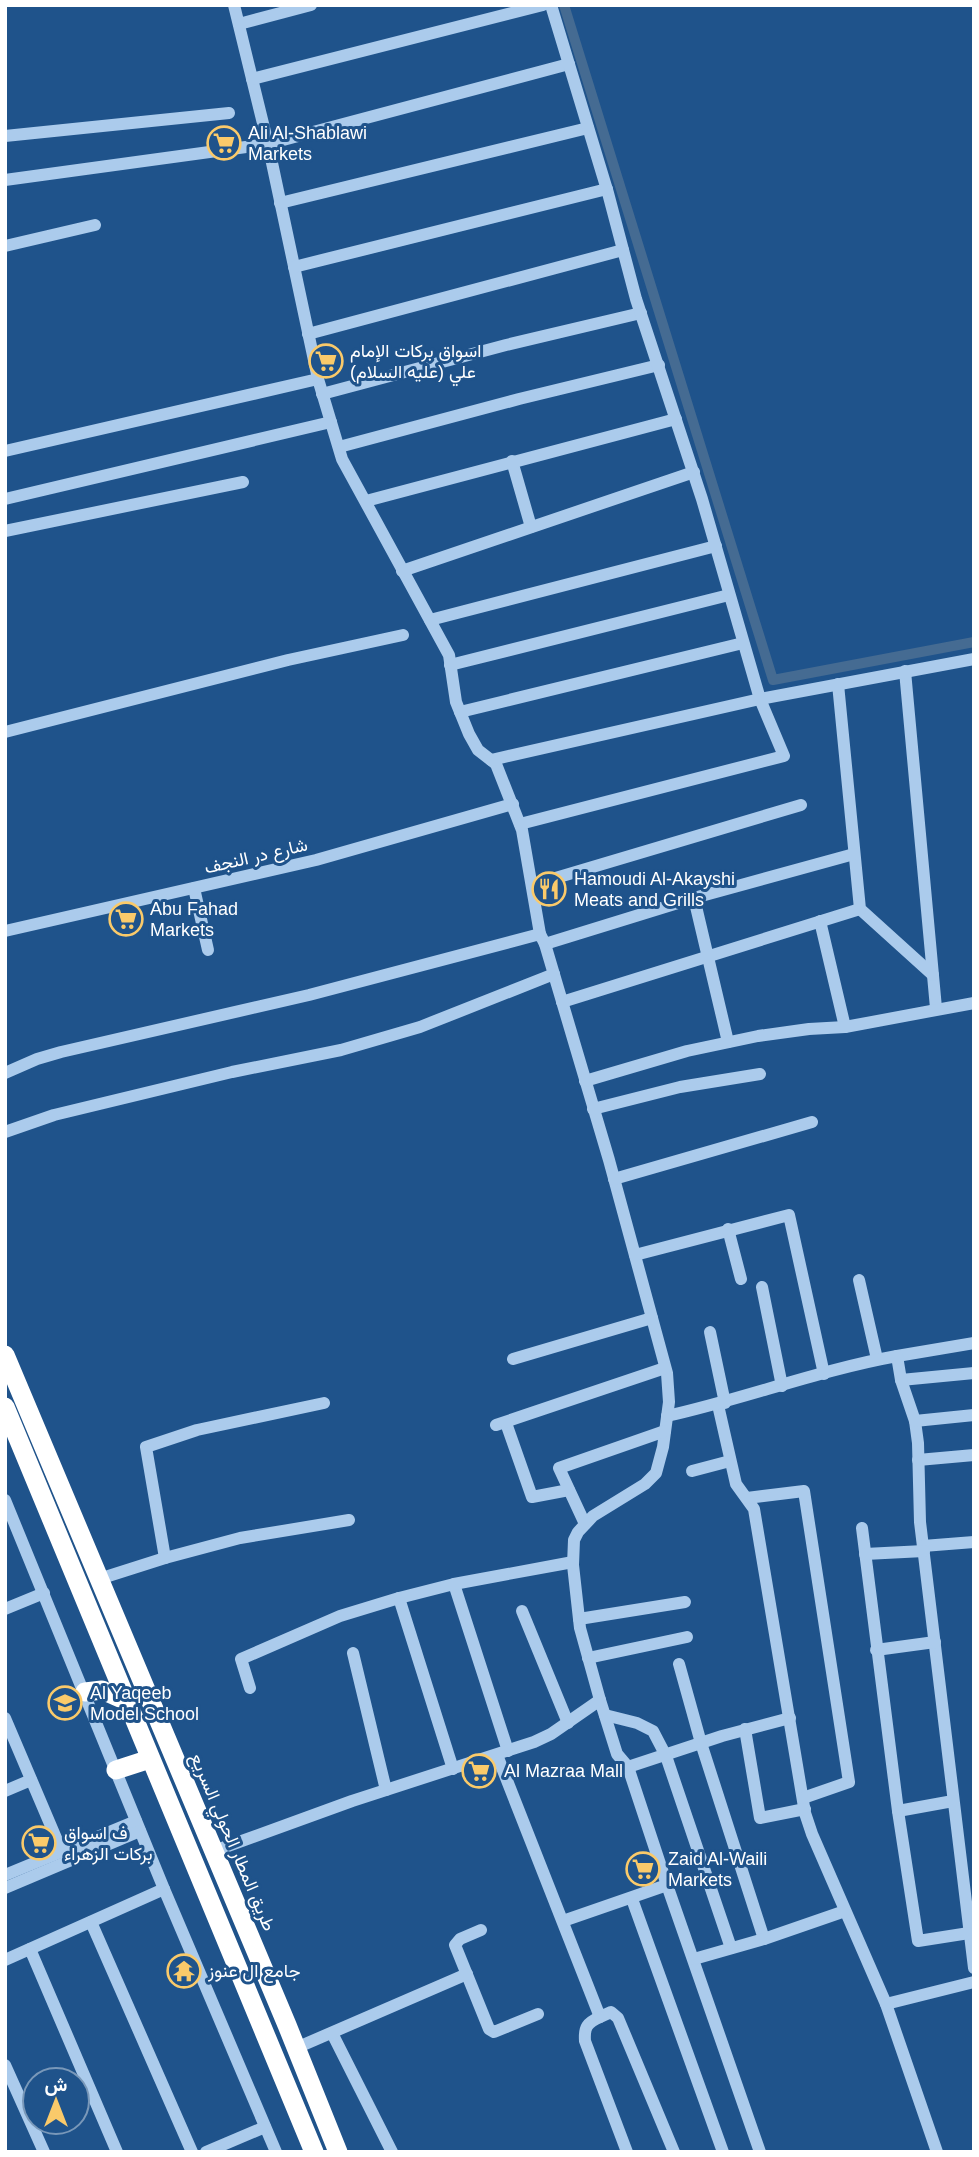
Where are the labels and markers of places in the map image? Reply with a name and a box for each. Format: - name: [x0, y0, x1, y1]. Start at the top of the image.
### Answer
- place label: Ali Al-Shablawi Markets: [248, 123, 367, 164]
- supermarket icon: Ali Al-Shablawi Markets: [205, 124, 243, 162]
- place label: اسواق بركات الإمام علي (عليه السلام): [350, 341, 481, 387]
- supermarket icon: اسواق بركات الإمام علي (عليه السلام): [307, 342, 345, 380]
- place label: Hamoudi Al-Akayshi Meats and Grills: [574, 869, 735, 910]
- restaurant icon: Hamoudi Al-Akayshi Meats and Grills: [530, 870, 568, 908]
- place label: Abu Fahad Markets: [150, 899, 238, 940]
- supermarket icon: Abu Fahad Markets: [107, 900, 145, 938]
- place label: Al Yaqeeb Model School: [90, 1683, 199, 1724]
- school or university icon: Al Yaqeeb Model School: [46, 1684, 84, 1722]
- supermarket icon: Al Mazraa Mall: [460, 1752, 498, 1790]
- place label: Al Mazraa Mall: [504, 1761, 623, 1781]
- place label: ف اسواق بركات الزهراء: [64, 1823, 153, 1865]
- supermarket icon: ف اسواق بركات الزهراء: [20, 1824, 58, 1862]
- place label: Zaid Al-Waili Markets: [668, 1849, 767, 1890]
- supermarket icon: Zaid Al-Waili Markets: [624, 1850, 662, 1888]
- temple icon: جامع ال عنوز: [165, 1952, 203, 1990]
- place label: جامع ال عنوز: [207, 1961, 301, 1983]

